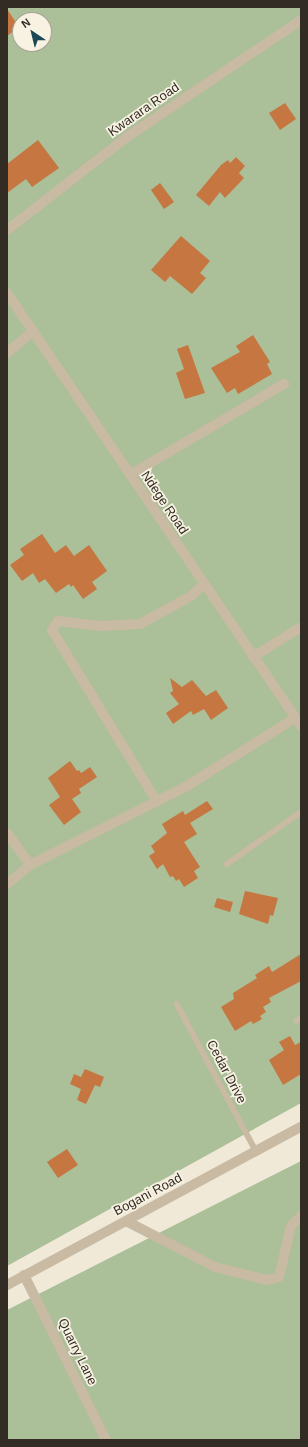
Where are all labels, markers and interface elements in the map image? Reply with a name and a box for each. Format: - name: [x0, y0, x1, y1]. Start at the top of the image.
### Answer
- north arrow: [12, 12, 52, 52]
- text: N: [19, 16, 32, 30]
- street label: Kwarara Road: [105, 80, 183, 140]
- street label: Ndege Road: [137, 468, 191, 538]
- street label: Cedar Drive: [203, 1038, 249, 1106]
- street label: Bogani Road: [111, 1170, 185, 1220]
- street label: Quarry Lane: [54, 1316, 100, 1388]

